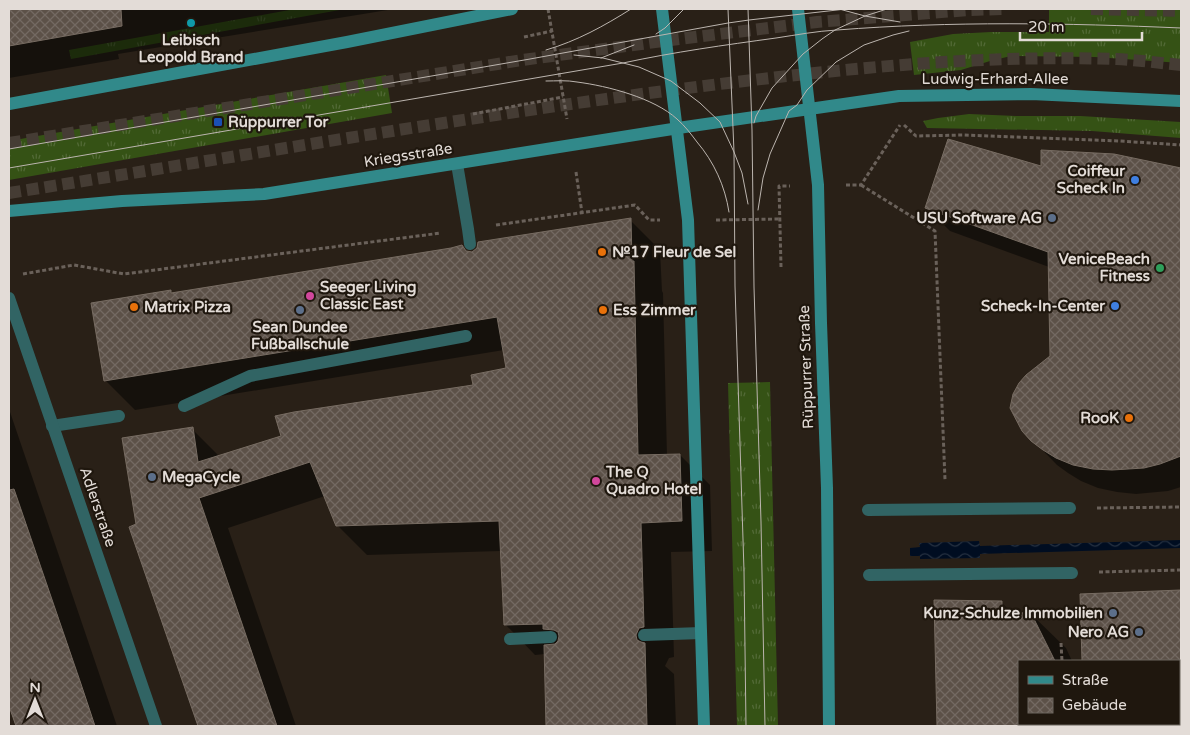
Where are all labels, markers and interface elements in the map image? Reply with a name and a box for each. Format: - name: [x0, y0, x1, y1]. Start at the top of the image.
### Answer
- scale bar: [1020, 10, 1142, 42]
- marker: Leibisch Leopold Brand: [185, 17, 197, 29]
- text: 20 m: [1028, 18, 1065, 36]
- place label: Leibisch Leopold Brand: [138, 31, 244, 67]
- street label: Ludwig-Erhard-Allee: [922, 70, 1068, 88]
- place label: Rüppurrer Tor: [228, 113, 329, 132]
- marker: Rüppurrer Tor: [212, 116, 224, 128]
- street label: Kriegsstraße: [362, 139, 454, 171]
- place label: Coiffeur Scheck In: [1057, 162, 1125, 197]
- marker: Coiffeur Scheck In: [1129, 174, 1141, 186]
- place label: USU Software AG: [916, 209, 1042, 227]
- marker: USU Software AG: [1046, 212, 1058, 224]
- place label: №17 Fleur de Sel: [612, 243, 736, 261]
- marker: №17 Fleur de Sel: [596, 246, 608, 258]
- place label: VeniceBeach Fitness: [1058, 250, 1150, 285]
- marker: VeniceBeach Fitness: [1154, 262, 1166, 274]
- place label: Seeger Living Classic East: [320, 278, 416, 313]
- marker: Seeger Living Classic East: [304, 290, 316, 302]
- place label: Scheck-In-Center: [981, 297, 1105, 315]
- place label: Matrix Pizza: [144, 298, 231, 316]
- marker: Scheck-In-Center: [1109, 300, 1121, 312]
- marker: Matrix Pizza: [128, 301, 140, 313]
- place label: Ess Zimmer: [613, 301, 696, 319]
- marker: Sean Dundee Fußballschule: [294, 304, 306, 316]
- marker: Ess Zimmer: [597, 304, 609, 316]
- street label: Rüppurrer Straße: [795, 305, 817, 429]
- place label: Sean Dundee Fußballschule: [251, 318, 349, 353]
- place label: RooK: [1080, 409, 1119, 427]
- marker: RooK: [1123, 412, 1135, 424]
- place label: The Q Quadro Hotel: [605, 463, 702, 498]
- street label: Adlerstraße: [76, 465, 120, 549]
- place label: MegaCycle: [162, 468, 241, 487]
- marker: MegaCycle: [146, 471, 158, 483]
- marker: The Q Quadro Hotel: [590, 475, 602, 487]
- place label: Kunz-Schulze Immobilien: [923, 604, 1103, 622]
- marker: Kunz-Schulze Immobilien: [1107, 607, 1119, 619]
- place label: Nero AG: [1068, 623, 1129, 641]
- marker: Nero AG: [1133, 626, 1145, 638]
- legend: [1018, 660, 1180, 725]
- text: Straße: [1062, 671, 1108, 689]
- north arrow: [10, 675, 60, 725]
- text: N: [29, 679, 41, 696]
- text: Gebäude: [1062, 696, 1127, 714]

